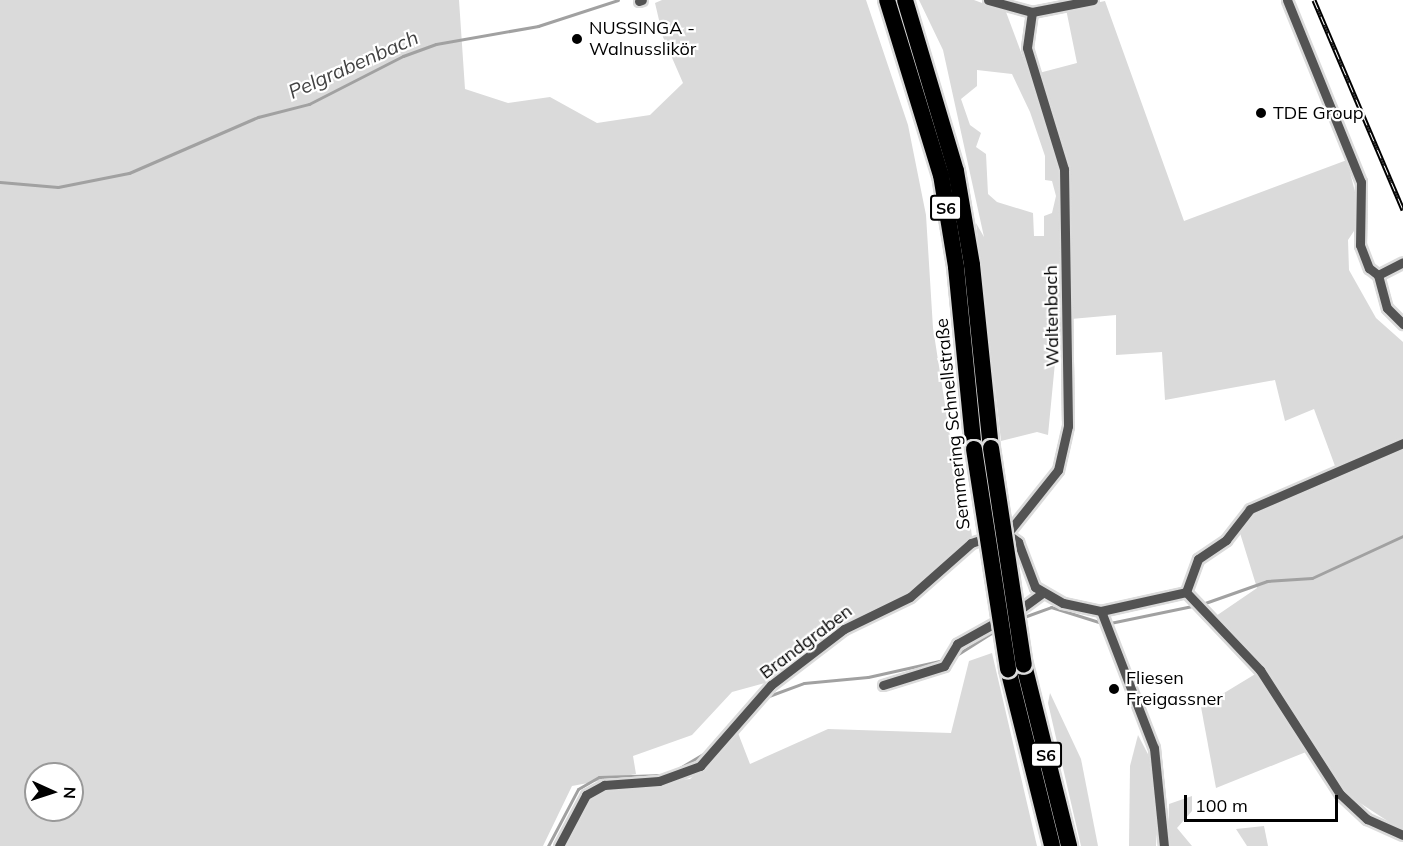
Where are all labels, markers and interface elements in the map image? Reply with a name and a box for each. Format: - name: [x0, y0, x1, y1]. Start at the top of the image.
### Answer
- place label: NUSSINGA - Walnusslikör: [589, 18, 696, 60]
- water label: Pelgrabenbach: [284, 25, 422, 103]
- marker: NUSSINGA - Walnusslikör: [570, 32, 584, 46]
- place label: TDE Group: [1273, 102, 1364, 124]
- marker: TDE Group: [1254, 106, 1268, 120]
- road number: S6: [930, 195, 962, 221]
- street label: Waltenbach: [1040, 265, 1064, 367]
- street label: Semmering Schnellstraße: [931, 317, 975, 531]
- street label: Brandgraben: [756, 600, 856, 684]
- place label: Fliesen Freigassner: [1126, 668, 1223, 710]
- marker: Fliesen Freigassner: [1107, 682, 1121, 696]
- road number: S6: [1030, 742, 1062, 768]
- north arrow: [24, 762, 84, 822]
- scale bar: [1187, 783, 1342, 821]
- text: N: [60, 786, 80, 799]
- text: 100 m: [1195, 794, 1248, 817]

